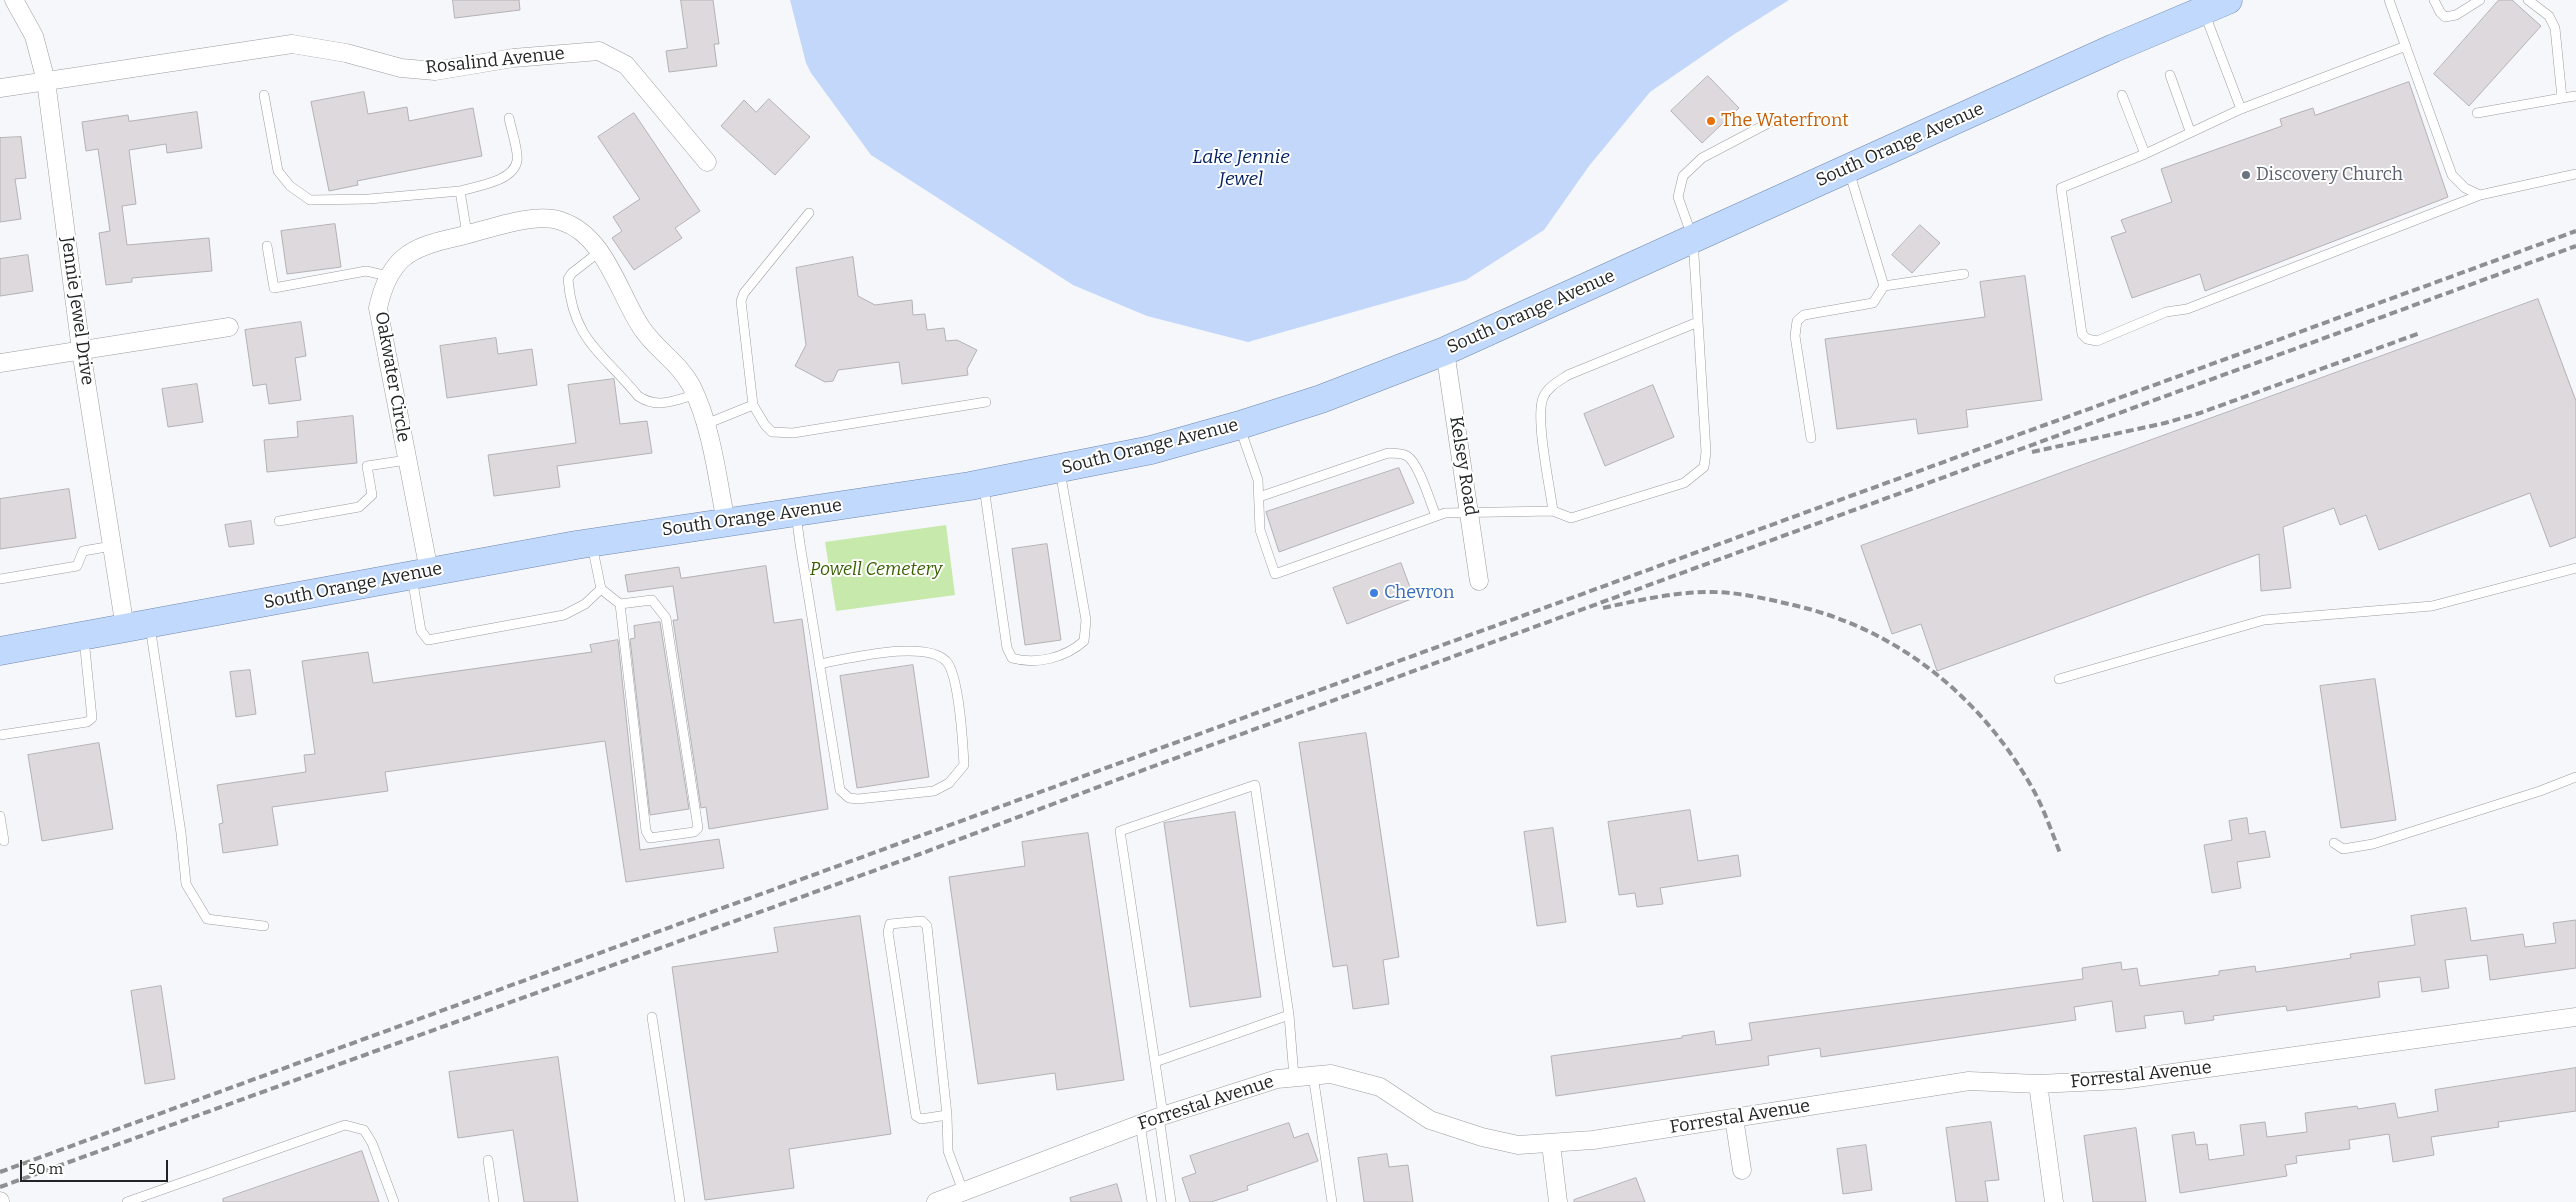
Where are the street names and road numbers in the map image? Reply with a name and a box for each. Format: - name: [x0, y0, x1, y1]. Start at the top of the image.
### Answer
- street label: Rosalind Avenue: [424, 43, 566, 79]
- street label: South Orange Avenue: [1813, 98, 1987, 192]
- street label: Jennie Jewel Drive: [56, 236, 98, 386]
- street label: South Orange Avenue: [1444, 265, 1618, 359]
- street label: Oakwater Circle: [370, 310, 414, 444]
- street label: South Orange Avenue: [1059, 415, 1241, 479]
- street label: Kelsey Road: [1444, 415, 1482, 517]
- street label: South Orange Avenue: [661, 495, 843, 541]
- street label: South Orange Avenue: [262, 558, 444, 614]
- street label: Forrestal Avenue: [2069, 1057, 2213, 1093]
- street label: Forrestal Avenue: [1135, 1071, 1277, 1135]
- street label: Forrestal Avenue: [1668, 1095, 1812, 1139]

